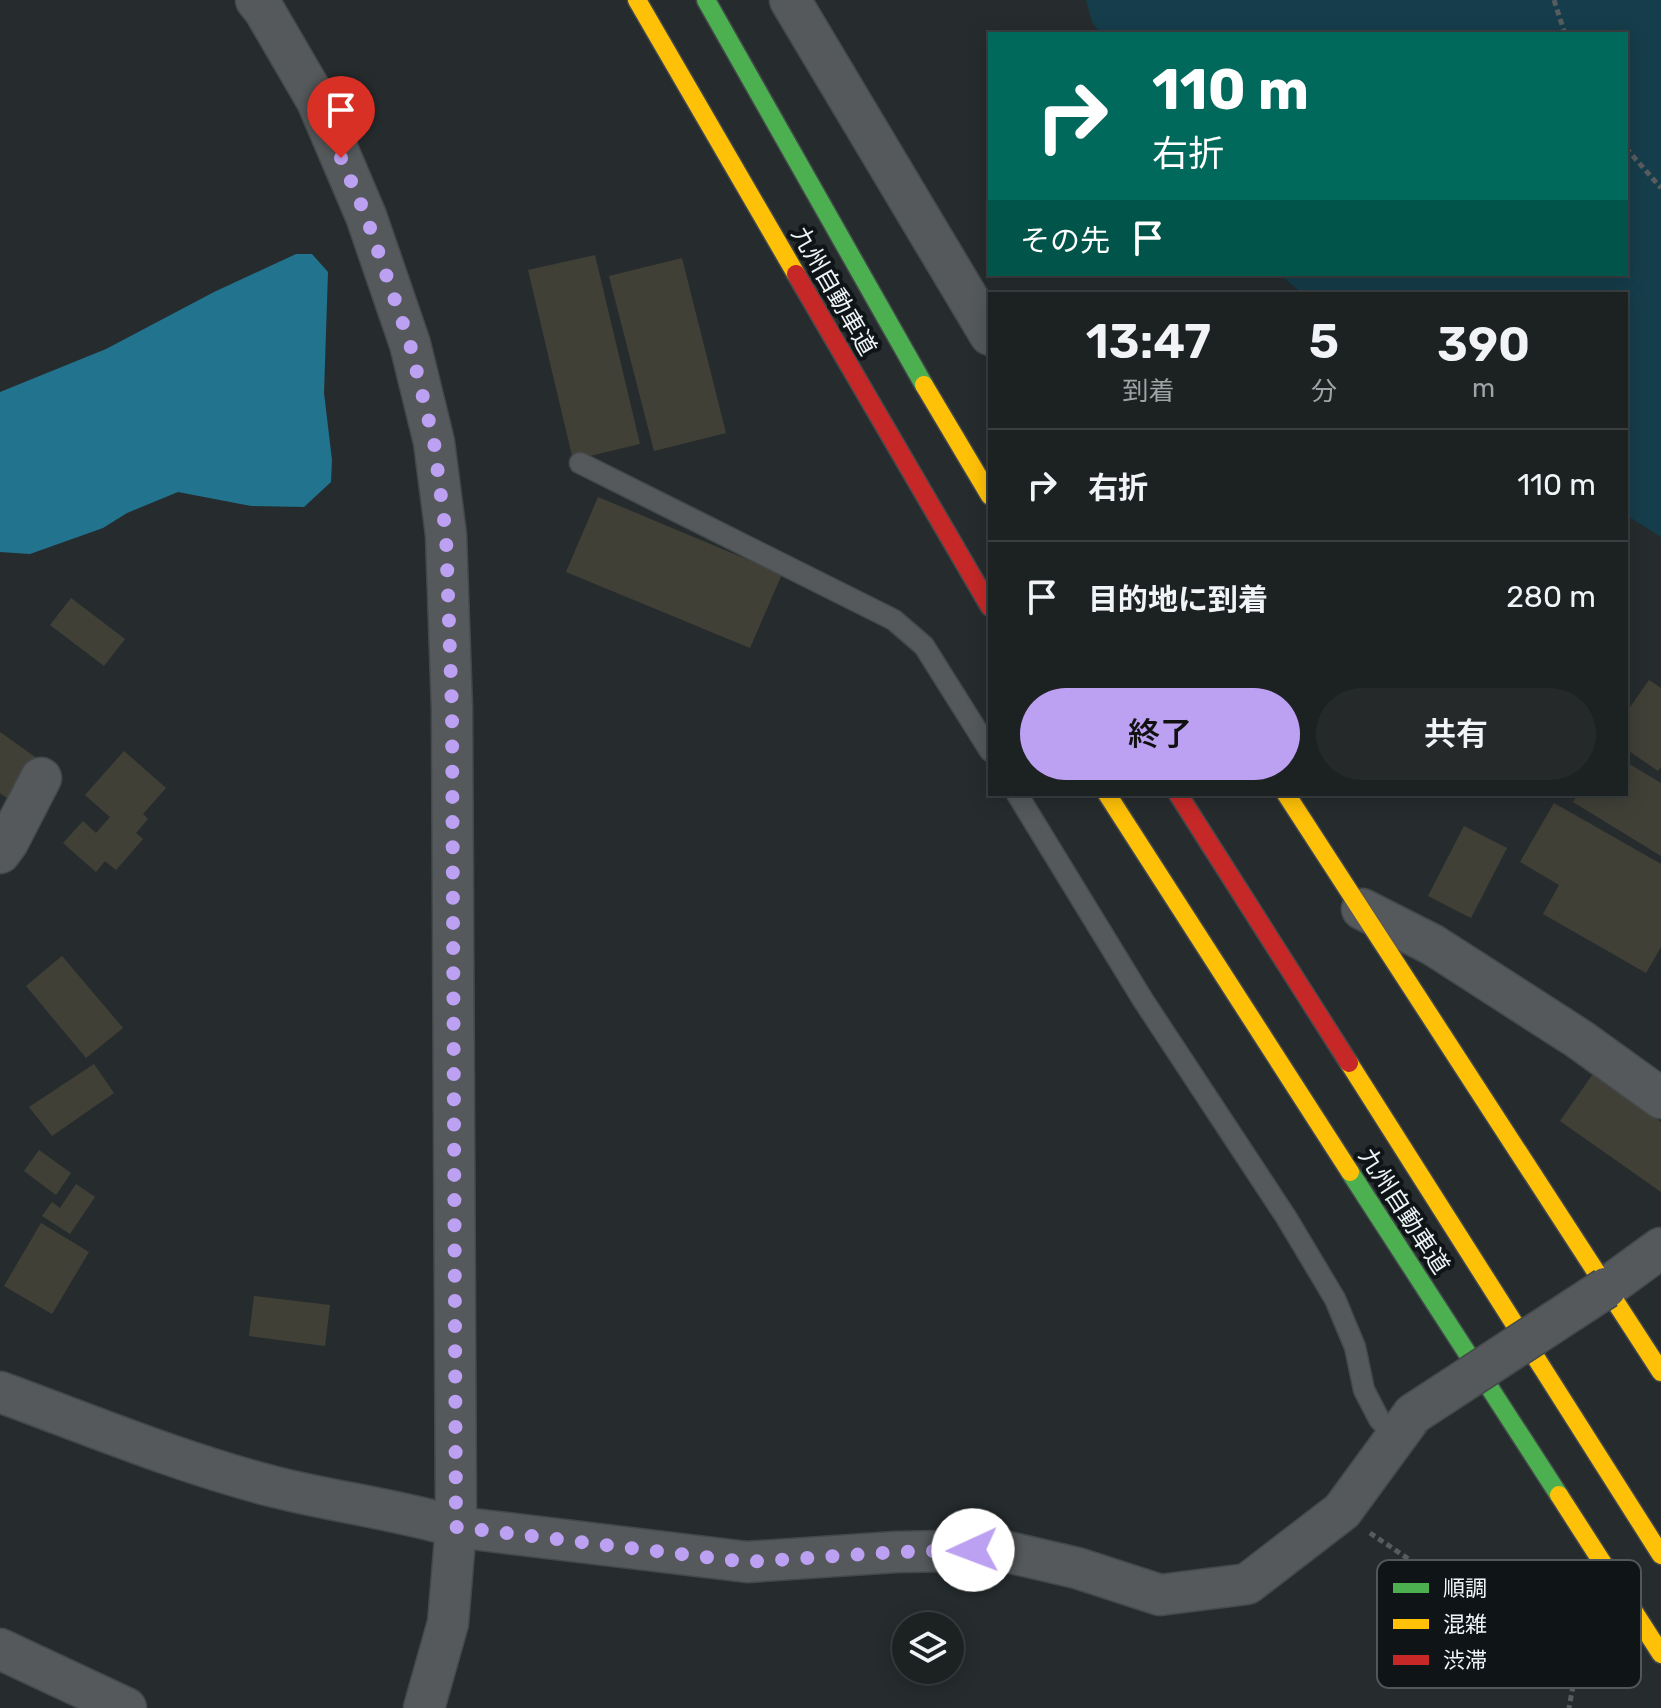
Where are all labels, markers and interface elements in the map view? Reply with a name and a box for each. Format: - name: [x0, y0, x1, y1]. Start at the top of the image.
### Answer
- text: 110 m: [1152, 57, 1309, 123]
- icon: right: [1020, 64, 1124, 168]
- pin: [307, 76, 375, 158]
- icon: arrive: [319, 88, 363, 132]
- text: 右折: [1152, 132, 1224, 175]
- icon: arrive: [1126, 216, 1170, 260]
- street label: 九州自動車道: [786, 222, 882, 360]
- text: その先: [1020, 223, 1110, 259]
- text: 13:47: [1086, 313, 1211, 370]
- text: 5: [1309, 313, 1339, 370]
- text: 390: [1437, 316, 1530, 373]
- text: m: [1472, 373, 1495, 404]
- text: 到着: [1122, 376, 1174, 407]
- text: 分: [1311, 376, 1337, 407]
- icon: right: [1020, 463, 1064, 507]
- text: 110 m: [1517, 467, 1596, 503]
- text: 右折: [1088, 470, 1148, 506]
- icon: arrive: [1020, 575, 1064, 619]
- text: 280 m: [1506, 579, 1596, 615]
- text: 目的地に到着: [1088, 582, 1268, 618]
- button: 終了: [1020, 688, 1300, 780]
- button: 共有: [1316, 688, 1596, 780]
- street label: 九州自動車道: [1353, 1143, 1455, 1279]
- position arrow: [931, 1508, 1015, 1592]
- legend: [1377, 1560, 1641, 1688]
- text: 順調: [1443, 1575, 1487, 1602]
- text: 混雑: [1443, 1611, 1487, 1638]
- map controls: [892, 1612, 964, 1684]
- button: layers: [892, 1612, 964, 1684]
- text: 渋滞: [1443, 1647, 1487, 1674]

